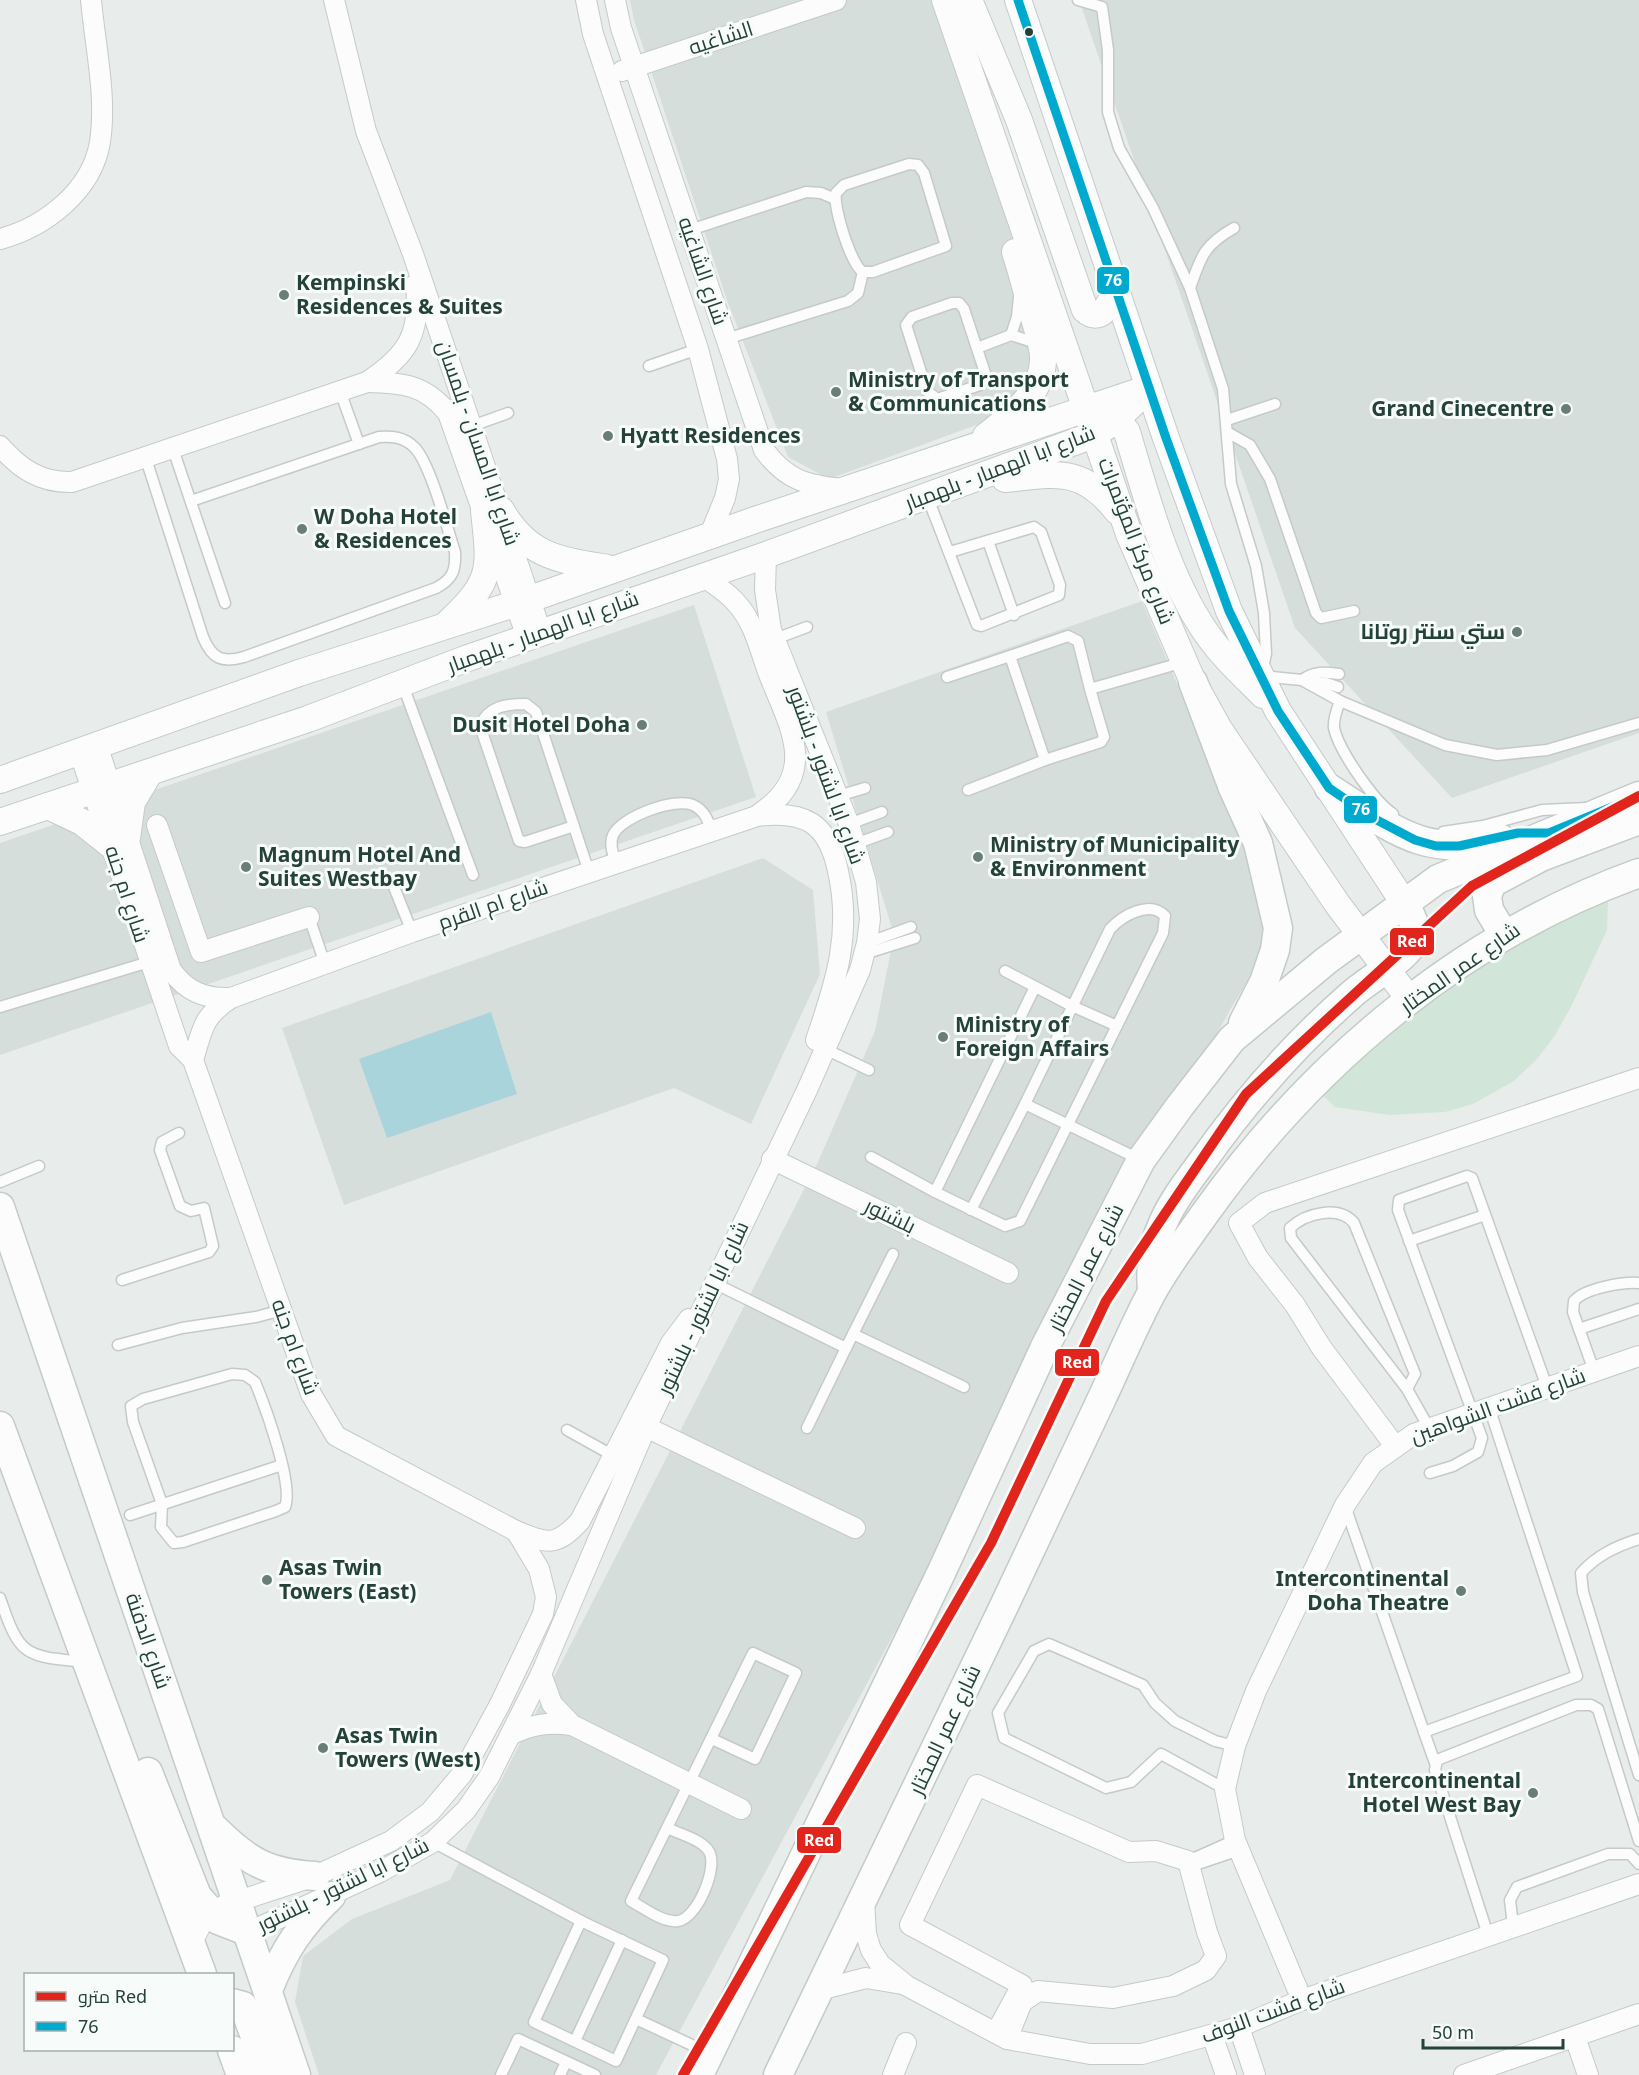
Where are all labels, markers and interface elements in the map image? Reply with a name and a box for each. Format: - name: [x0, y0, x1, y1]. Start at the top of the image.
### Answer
- street label: الشاغيه: [685, 13, 757, 61]
- unlabelled marker: [1023, 26, 1035, 38]
- street label: شارع الشاغيه: [671, 213, 736, 329]
- line badge: 76: [1096, 266, 1130, 295]
- place label: Kempinski Residences & Suites: [296, 268, 503, 320]
- text: 76: [1104, 269, 1122, 291]
- marker: Kempinski Residences & Suites: [277, 288, 291, 302]
- street label: شارع ابا المسان - بلمسان: [430, 336, 527, 549]
- place label: Ministry of Transport & Communications: [848, 365, 1069, 417]
- marker: Ministry of Transport & Communications: [829, 385, 843, 399]
- place label: Grand Cinecentre: [1371, 394, 1554, 422]
- marker: Grand Cinecentre: [1559, 402, 1573, 416]
- street label: شارع ابا الهمبار - بلهمبار: [899, 418, 1099, 518]
- place label: Hyatt Residences: [620, 421, 801, 449]
- marker: Hyatt Residences: [601, 429, 615, 443]
- street label: شارع مركز المؤتمرات: [1091, 453, 1182, 629]
- place label: W Doha Hotel & Residences: [314, 502, 457, 554]
- marker: W Doha Hotel & Residences: [295, 522, 309, 536]
- street label: شارع ابا الهمبار - بلهمبار: [442, 583, 643, 680]
- place label: ستي سنتر روتانا: [1360, 617, 1505, 649]
- marker: ستي سنتر روتانا: [1510, 625, 1524, 639]
- street label: شارع ابا لشتور - بلشتور: [780, 680, 872, 868]
- place label: Dusit Hotel Doha: [452, 710, 630, 738]
- marker: Dusit Hotel Doha: [635, 718, 649, 732]
- line badge: 76: [1343, 795, 1378, 824]
- text: 76: [1352, 798, 1370, 820]
- place label: Ministry of Municipality & Environment: [990, 830, 1239, 882]
- place label: Magnum Hotel And Suites Westbay: [258, 840, 461, 892]
- street label: شارع ام جنه: [98, 842, 157, 946]
- marker: Ministry of Municipality & Environment: [971, 850, 985, 864]
- marker: Magnum Hotel And Suites Westbay: [239, 860, 253, 874]
- street label: شارع ام القرم: [434, 872, 552, 937]
- street label: شارع عمر المختار: [1393, 915, 1526, 1020]
- line badge: Red: [1389, 927, 1435, 956]
- text: Red: [1397, 930, 1427, 952]
- place label: Ministry of Foreign Affairs: [955, 1010, 1109, 1062]
- marker: Ministry of Foreign Affairs: [936, 1030, 950, 1044]
- street label: بلشتور: [859, 1190, 921, 1240]
- street label: شارع عمر المختار: [1040, 1199, 1130, 1338]
- street label: شارع ابا لشتور - بلشتور: [649, 1216, 755, 1400]
- street label: شارع ام جنه: [265, 1295, 326, 1399]
- line badge: Red: [1054, 1348, 1100, 1377]
- text: Red: [1062, 1351, 1092, 1373]
- street label: شارع فشت الشواهين: [1406, 1360, 1589, 1451]
- place label: Asas Twin Towers (East): [279, 1553, 417, 1605]
- place label: Intercontinental Doha Theatre: [1276, 1564, 1449, 1616]
- marker: Asas Twin Towers (East): [260, 1573, 274, 1587]
- marker: Intercontinental Doha Theatre: [1454, 1584, 1468, 1598]
- street label: شارع الدفنة: [119, 1589, 178, 1693]
- street label: شارع عمر المختار: [901, 1660, 987, 1801]
- place label: Asas Twin Towers (West): [335, 1721, 481, 1773]
- marker: Asas Twin Towers (West): [316, 1741, 330, 1755]
- place label: Intercontinental Hotel West Bay: [1348, 1766, 1521, 1818]
- marker: Intercontinental Hotel West Bay: [1526, 1786, 1540, 1800]
- line badge: Red: [796, 1826, 842, 1854]
- text: Red: [804, 1829, 834, 1851]
- street label: شارع ابا لشتور - بلشتور: [251, 1830, 434, 1939]
- street label: شارع فشت النوف: [1197, 1971, 1349, 2050]
- legend: [24, 1973, 234, 2051]
- text: مترو Red: [78, 1984, 147, 2008]
- scale bar: [1423, 2012, 1562, 2050]
- text: 76: [78, 2014, 99, 2038]
- text: 50 m: [1432, 2020, 1474, 2044]

